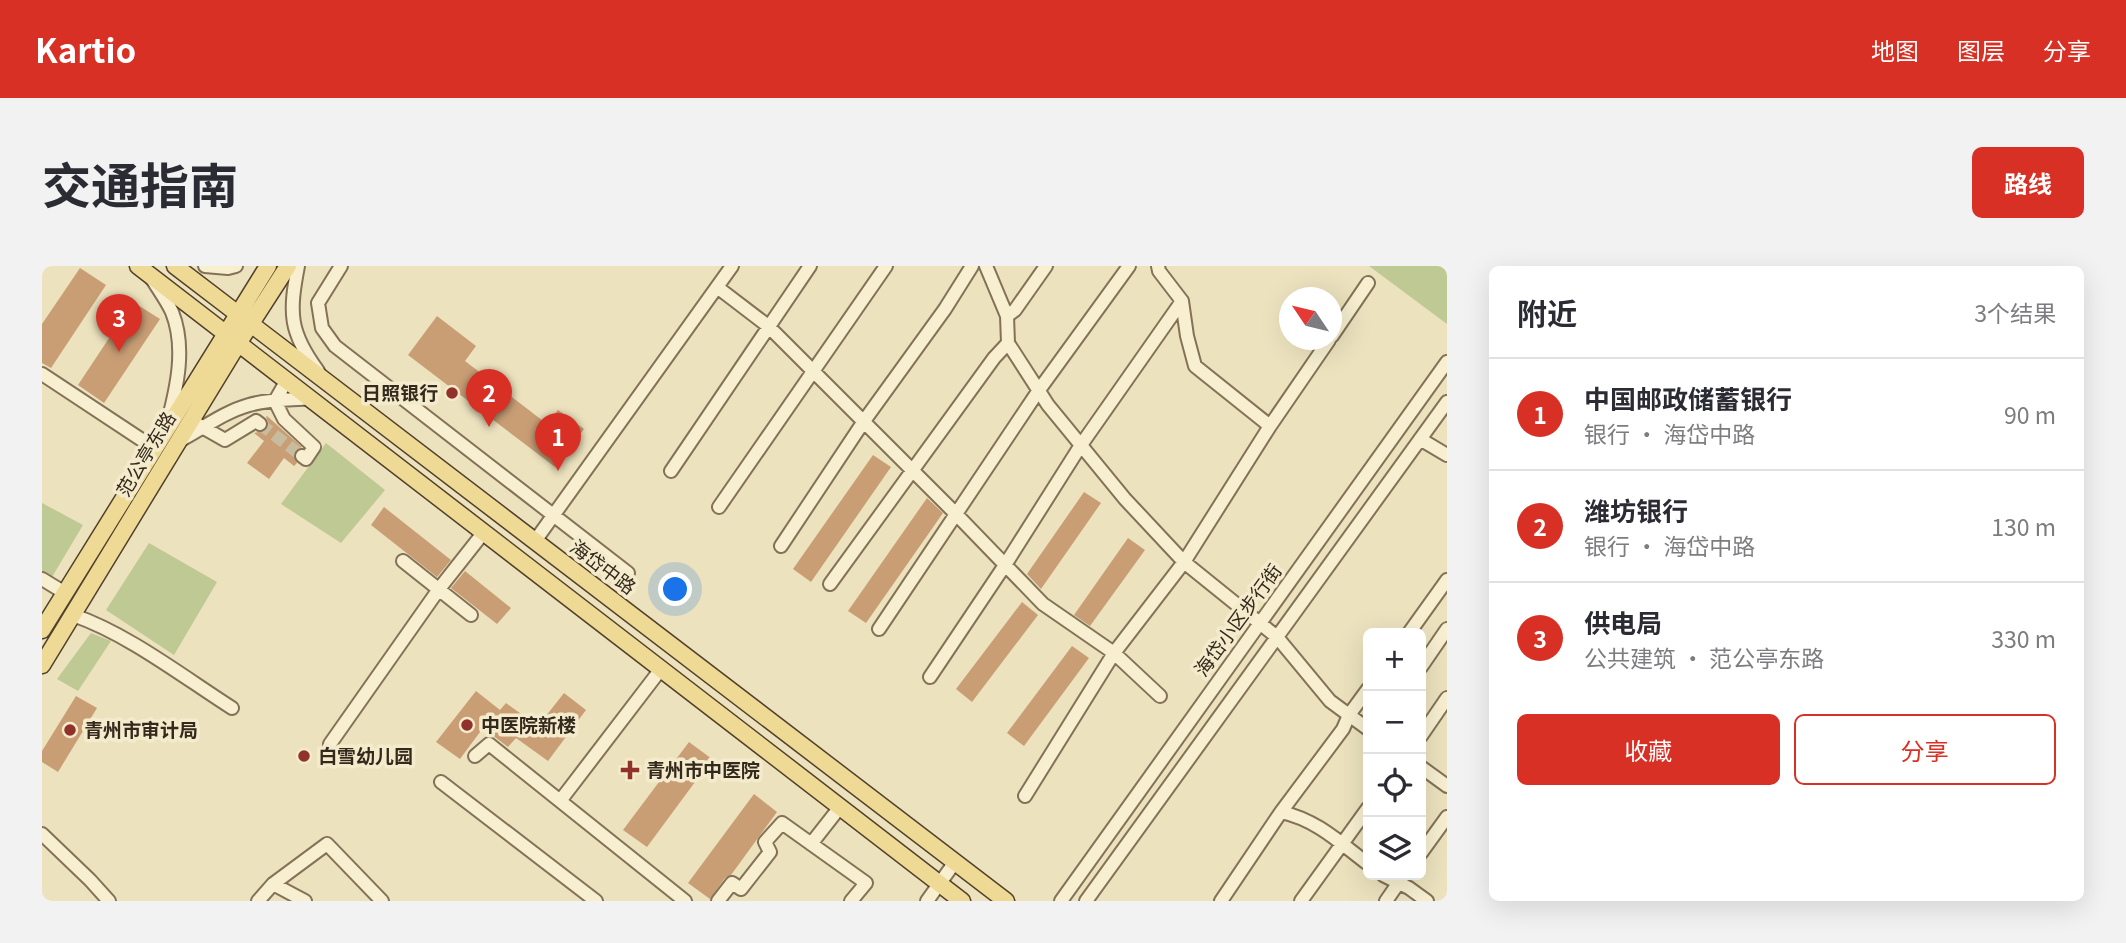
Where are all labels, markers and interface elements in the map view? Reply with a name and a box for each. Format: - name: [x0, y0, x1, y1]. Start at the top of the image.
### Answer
- text: Kartio: [35, 25, 136, 73]
- text: 地图: [1871, 32, 1919, 67]
- text: 图层: [1957, 32, 2005, 67]
- text: 分享: [2043, 32, 2091, 67]
- text: 交通指南: [42, 147, 238, 218]
- button: 路线: [1972, 147, 2084, 218]
- north arrow: [1279, 287, 1342, 350]
- text: 附近: [1517, 290, 1577, 334]
- pin: 3: [96, 294, 142, 352]
- text: 3个结果: [1974, 295, 2056, 329]
- pin: 2: [466, 369, 512, 427]
- place label: 日照银行: [362, 378, 438, 405]
- text: 中国邮政储蓄银行: [1584, 379, 1792, 416]
- marker: 日照银行: [444, 385, 460, 401]
- text: 1: [1533, 397, 1547, 431]
- text: 90 m: [2004, 397, 2056, 431]
- street label: 范公亭东路: [109, 406, 181, 501]
- pin: 1: [535, 413, 581, 471]
- text: 银行 · 海岱中路: [1584, 416, 1755, 450]
- text: 潍坊银行: [1584, 491, 1688, 528]
- text: 2: [1533, 509, 1547, 543]
- text: 130 m: [1991, 509, 2056, 543]
- text: 银行 · 海岱中路: [1584, 528, 1755, 562]
- street label: 海岱中路: [565, 532, 642, 599]
- street label: 海岱小区步行街: [1187, 557, 1287, 681]
- your location: [658, 572, 692, 606]
- text: 供电局: [1584, 603, 1662, 640]
- text: 3: [1533, 621, 1547, 655]
- text: 330 m: [1991, 621, 2056, 655]
- map controls: [1363, 628, 1426, 880]
- button: +: [1363, 628, 1426, 691]
- text: 公共建筑 · 范公亭东路: [1584, 640, 1824, 674]
- button: −: [1363, 691, 1426, 754]
- place label: 中医院新楼: [481, 710, 576, 737]
- button: 收藏: [1517, 714, 1780, 785]
- button: 分享: [1794, 714, 2056, 785]
- place label: 青州市审计局: [84, 715, 198, 742]
- marker: 中医院新楼: [459, 717, 475, 733]
- marker: 青州市审计局: [62, 722, 78, 738]
- place label: 白雪幼儿园: [318, 741, 413, 768]
- marker: 白雪幼儿园: [296, 748, 312, 764]
- button: locate: [1363, 754, 1426, 817]
- place label: 青州市中医院: [646, 755, 760, 782]
- marker: 青州市中医院: [620, 760, 640, 780]
- button: layers: [1363, 817, 1426, 880]

